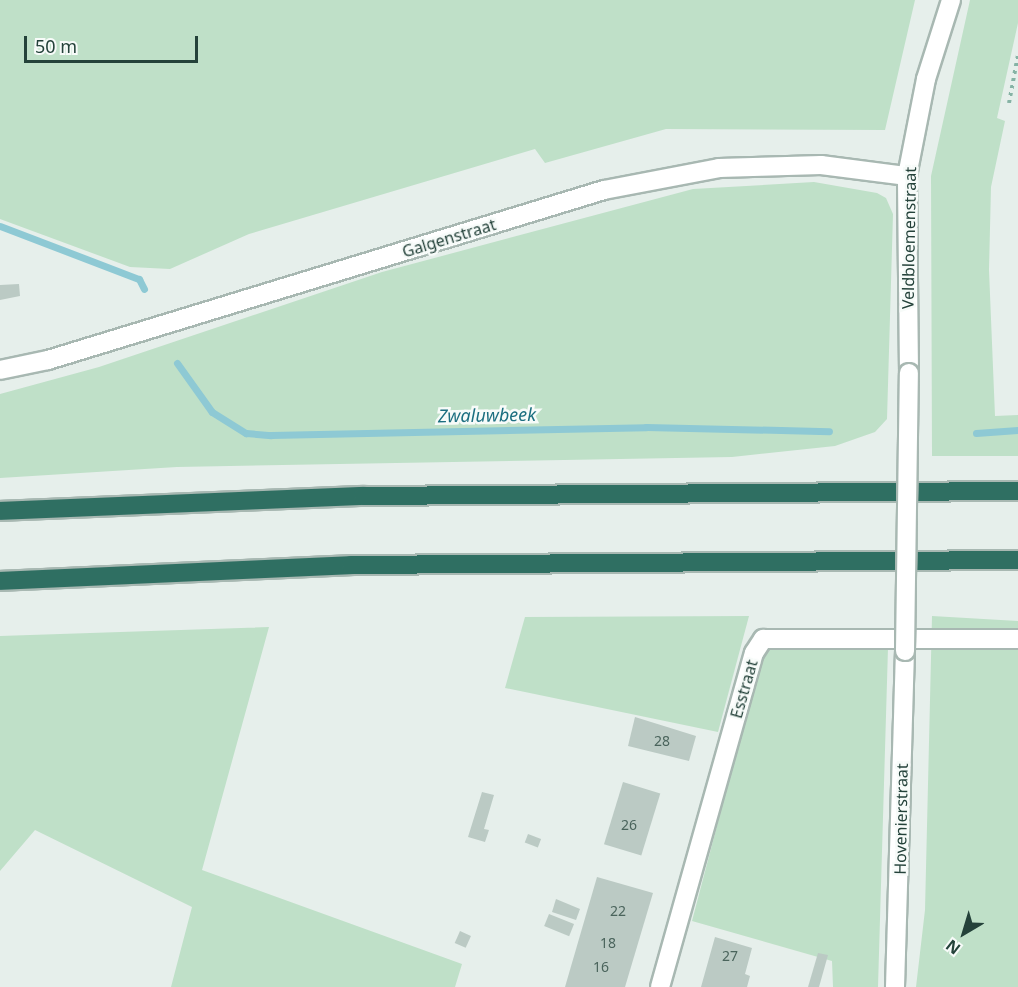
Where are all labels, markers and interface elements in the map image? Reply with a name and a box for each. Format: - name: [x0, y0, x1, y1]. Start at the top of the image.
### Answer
- scale bar: [27, 24, 201, 62]
- text: 50 m: [35, 34, 77, 58]
- street label: Veldbloemenstraat: [898, 167, 920, 309]
- street label: Galgenstraat: [400, 215, 498, 261]
- water label: Zwaluwbeek: [438, 403, 536, 427]
- street label: Esstraat: [727, 658, 761, 720]
- house number: 28: [654, 733, 670, 749]
- street label: Hovenierstraat: [890, 763, 912, 875]
- house number: 26: [621, 817, 637, 833]
- house number: 22: [610, 903, 626, 919]
- north arrow: [934, 903, 994, 963]
- house number: 18: [600, 935, 616, 951]
- text: N: [941, 935, 965, 960]
- house number: 27: [722, 948, 738, 964]
- house number: 16: [593, 959, 609, 975]

